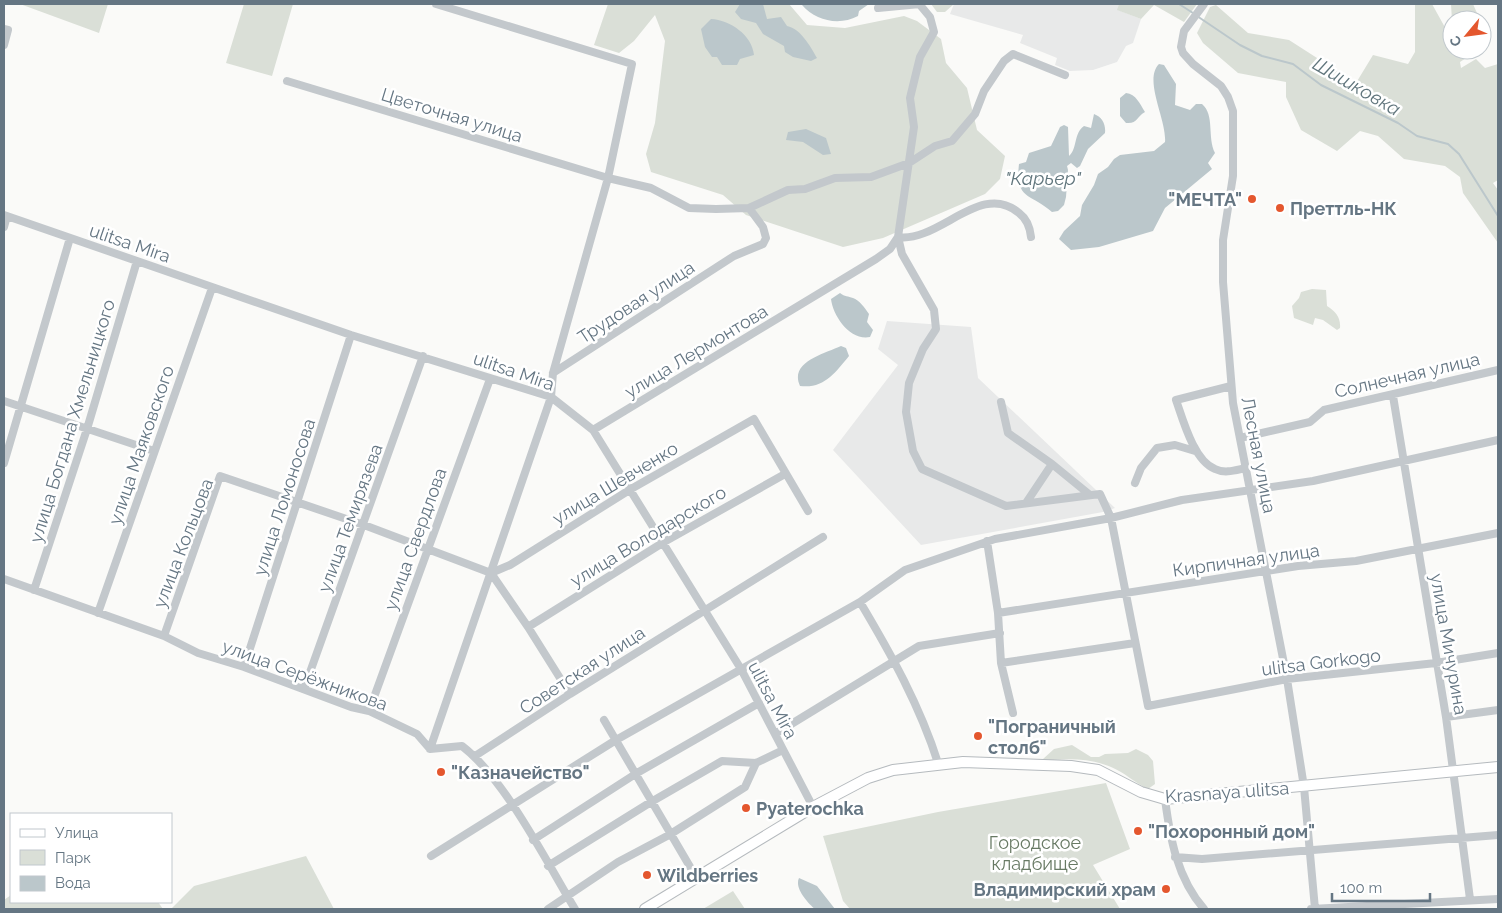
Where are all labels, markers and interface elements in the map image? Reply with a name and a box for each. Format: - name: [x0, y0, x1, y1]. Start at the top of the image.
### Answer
- north arrow: [1442, 10, 1492, 60]
- text: С: [1446, 33, 1465, 49]
- water label: Шишковка: [1309, 52, 1405, 120]
- street label: Цветочная улица: [379, 84, 525, 146]
- water label: "Карьер": [1005, 167, 1081, 189]
- place label: "МЕЧТА": [1168, 189, 1242, 210]
- marker: "МЕЧТА": [1246, 193, 1258, 205]
- place label: Преттль-НК: [1290, 198, 1397, 219]
- marker: Преттль-НК: [1274, 202, 1286, 214]
- street label: ulitsa Mira: [87, 219, 173, 267]
- street label: Трудовая улица: [574, 256, 698, 348]
- street label: улица Богдана Хмельницкого: [25, 297, 119, 545]
- street label: улица Лермонтова: [621, 300, 771, 402]
- street label: ulitsa Mira: [471, 347, 557, 395]
- street label: Солнечная улица: [1332, 348, 1482, 402]
- street label: улица Маяковского: [104, 362, 178, 527]
- street label: Лесная улица: [1237, 395, 1281, 515]
- street label: улица Ломоносова: [249, 416, 319, 578]
- street label: улица Шевченко: [548, 437, 682, 529]
- street label: улица Темирязева: [313, 441, 387, 595]
- street label: улица Свердлова: [379, 465, 451, 613]
- street label: улица Кольцова: [149, 475, 217, 611]
- street label: улица Володарского: [566, 481, 730, 591]
- street label: Кирпичная улица: [1171, 539, 1321, 581]
- street label: улица Мичурина: [1426, 572, 1472, 716]
- street label: Советская улица: [515, 622, 649, 718]
- street label: улица Серёжникова: [219, 635, 391, 715]
- street label: ulitsa Gorkogo: [1260, 644, 1382, 680]
- street label: ulitsa Mira: [744, 658, 802, 742]
- place label: "Пограничный столб": [988, 716, 1116, 758]
- marker: "Пограничный столб": [972, 730, 984, 742]
- place label: "Казначейство": [451, 762, 589, 783]
- marker: "Казначейство": [435, 766, 447, 778]
- street label: Krasnaya ulitsa: [1164, 777, 1290, 807]
- place label: Pyaterochka: [756, 798, 864, 819]
- marker: Pyaterochka: [740, 802, 752, 814]
- legend: [10, 813, 172, 903]
- place label: "Похоронный дом": [1148, 821, 1315, 842]
- text: Улица: [55, 824, 99, 842]
- marker: "Похоронный дом": [1132, 825, 1144, 837]
- park label: Городское кладбище: [989, 832, 1082, 874]
- text: Парк: [55, 849, 91, 867]
- place label: Wildberries: [657, 865, 758, 886]
- marker: Wildberries: [641, 869, 653, 881]
- scale bar: [1332, 870, 1430, 902]
- text: Вода: [55, 874, 91, 892]
- place label: Владимирский храм: [973, 879, 1156, 900]
- text: 100 m: [1340, 879, 1382, 897]
- marker: Владимирский храм: [1160, 883, 1172, 895]

